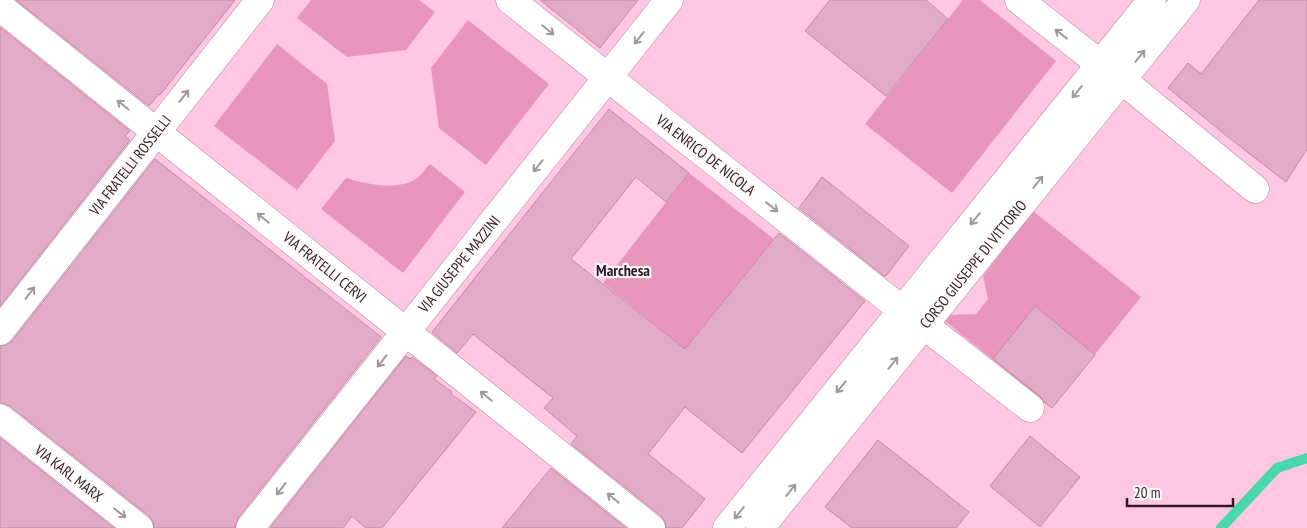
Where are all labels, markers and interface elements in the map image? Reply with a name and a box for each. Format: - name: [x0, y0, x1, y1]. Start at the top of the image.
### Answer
- one-way arrow: [541, 25, 554, 36]
- one-way arrow: [1054, 29, 1068, 39]
- one-way arrow: [633, 31, 644, 44]
- one-way arrow: [1135, 49, 1146, 62]
- one-way arrow: [1072, 85, 1083, 98]
- one-way arrow: [179, 90, 190, 103]
- one-way arrow: [117, 100, 130, 111]
- street label: VIA ENRICO DE NICOLA: [652, 110, 760, 200]
- street label: VIA FRATELLI ROSSELLI: [84, 111, 175, 220]
- one-way arrow: [532, 159, 543, 172]
- one-way arrow: [1033, 176, 1044, 189]
- street label: CORSO GIUSEPPE DI VITTORIO: [915, 196, 1031, 332]
- one-way arrow: [765, 202, 779, 212]
- one-way arrow: [257, 212, 270, 223]
- street label: VIA GIUSEPPE MAZZINI: [413, 212, 504, 317]
- one-way arrow: [970, 212, 981, 225]
- street label: VIA FRATELLI CERVI: [279, 227, 371, 307]
- district label: Marchesa: [596, 260, 650, 280]
- one-way arrow: [25, 286, 35, 300]
- one-way arrow: [377, 354, 388, 367]
- one-way arrow: [887, 357, 898, 370]
- one-way arrow: [835, 380, 846, 393]
- one-way arrow: [480, 390, 493, 401]
- street label: VIA KARL MARX: [30, 440, 107, 506]
- scale bar: [1127, 476, 1233, 508]
- one-way arrow: [276, 482, 287, 495]
- text: 20 m: [1134, 483, 1160, 502]
- one-way arrow: [785, 484, 796, 497]
- one-way arrow: [607, 492, 620, 503]
- one-way arrow: [733, 506, 744, 519]
- one-way arrow: [114, 508, 127, 519]

